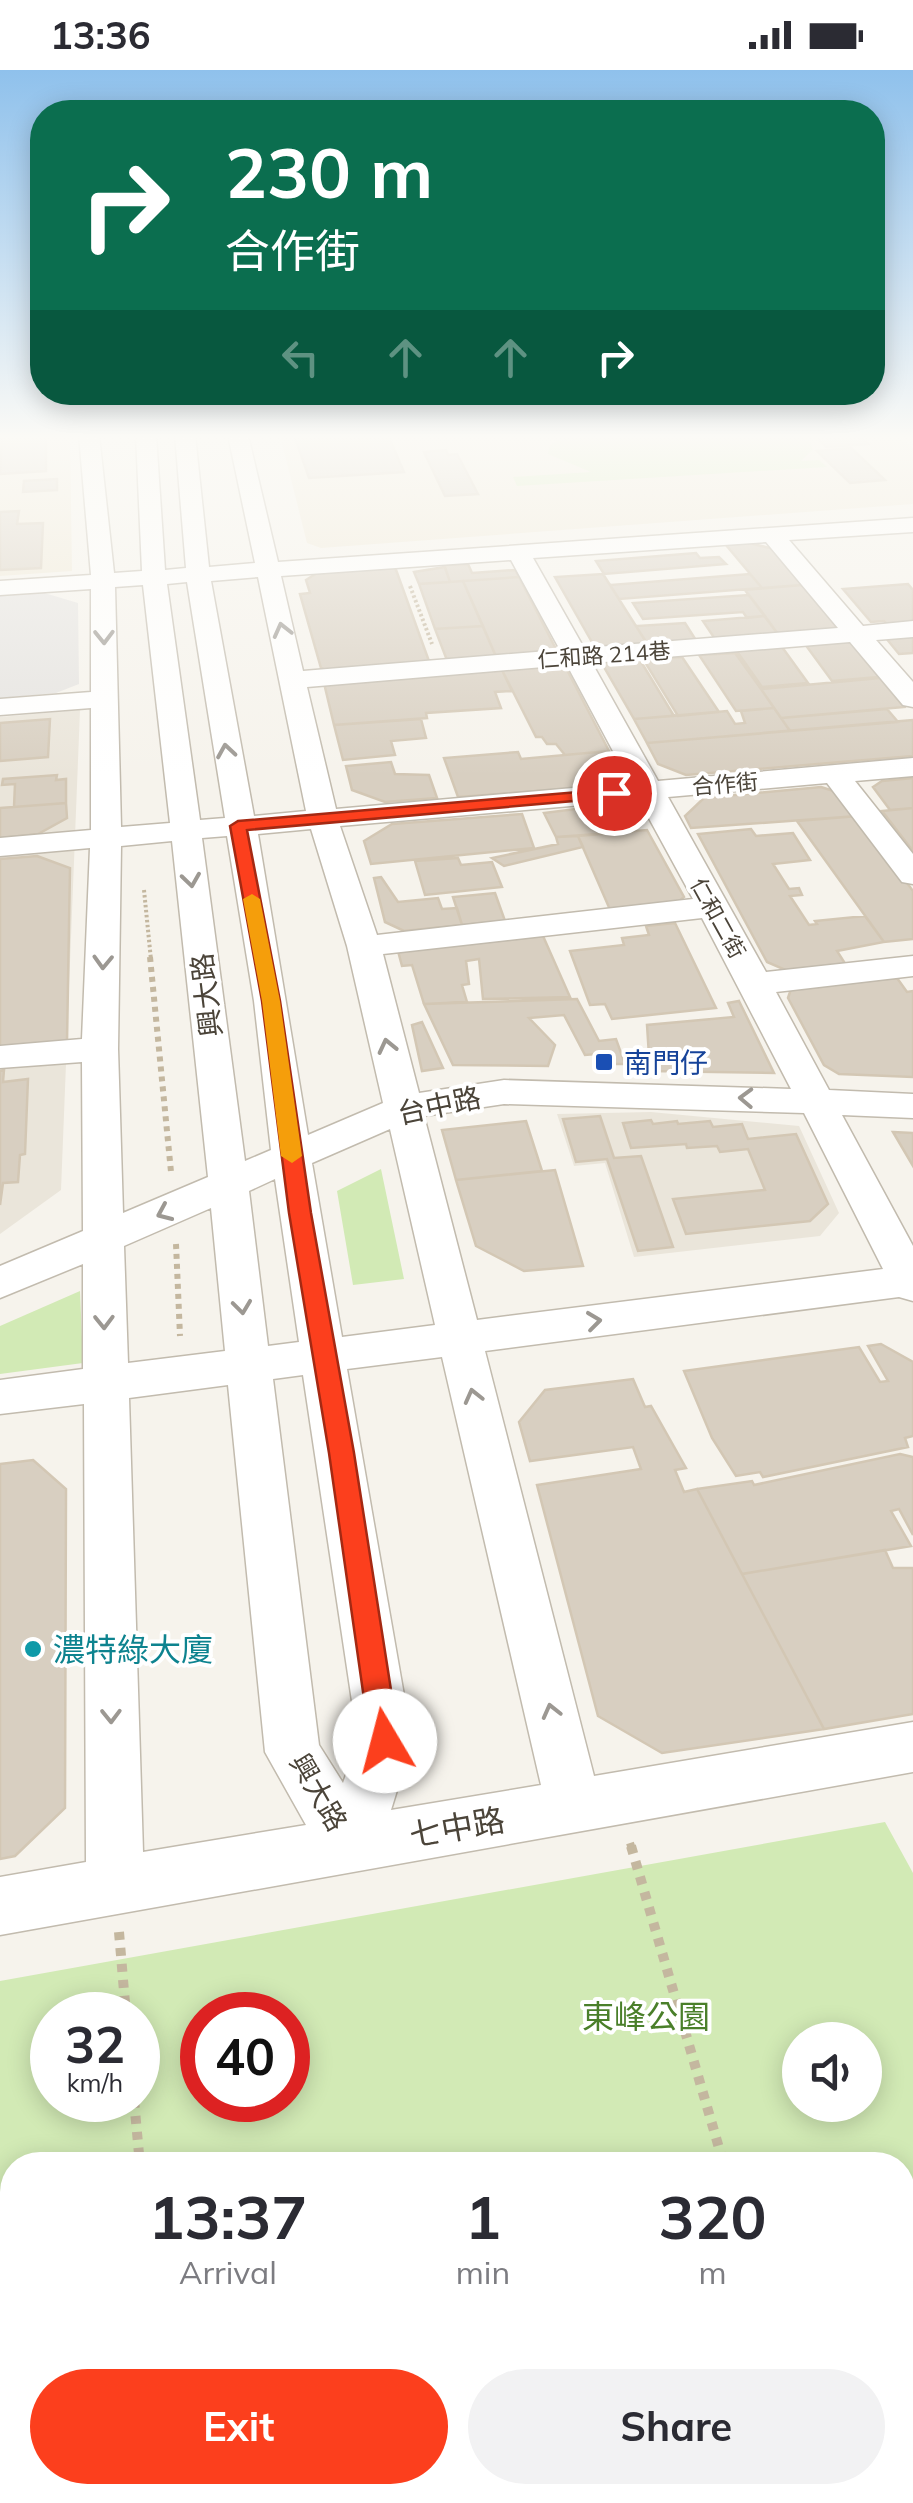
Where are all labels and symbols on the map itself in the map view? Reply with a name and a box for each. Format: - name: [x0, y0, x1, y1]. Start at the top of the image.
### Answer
- one-way arrow: [273, 622, 294, 639]
- one-way arrow: [93, 630, 115, 645]
- street label: 仁和路 214巷: [537, 636, 671, 674]
- one-way arrow: [216, 743, 237, 760]
- pin: [572, 751, 657, 836]
- street label: 合作街: [691, 767, 759, 801]
- one-way arrow: [179, 872, 200, 888]
- street label: 仁和二街: [684, 873, 752, 963]
- street label: 興大路: [184, 951, 228, 1039]
- one-way arrow: [92, 954, 113, 970]
- one-way arrow: [378, 1038, 399, 1055]
- place label: 南門仔: [624, 1045, 708, 1080]
- marker: 南門仔: [593, 1051, 615, 1073]
- street label: 台中路: [394, 1079, 484, 1131]
- one-way arrow: [737, 1088, 753, 1109]
- one-way arrow: [156, 1201, 174, 1221]
- one-way arrow: [231, 1299, 252, 1315]
- one-way arrow: [587, 1311, 603, 1332]
- one-way arrow: [94, 1314, 115, 1330]
- one-way arrow: [464, 1388, 485, 1405]
- place label: 濃特綠大廈: [53, 1629, 213, 1669]
- marker: 濃特綠大廈: [22, 1638, 44, 1660]
- position arrow: [333, 1689, 437, 1793]
- one-way arrow: [542, 1703, 563, 1720]
- one-way arrow: [101, 1709, 122, 1725]
- street label: 興大路: [283, 1747, 355, 1837]
- street label: 七中路: [406, 1799, 508, 1855]
- speed limit sign: 40: [180, 1992, 310, 2122]
- park label: 東峰公園: [582, 1996, 710, 2036]

